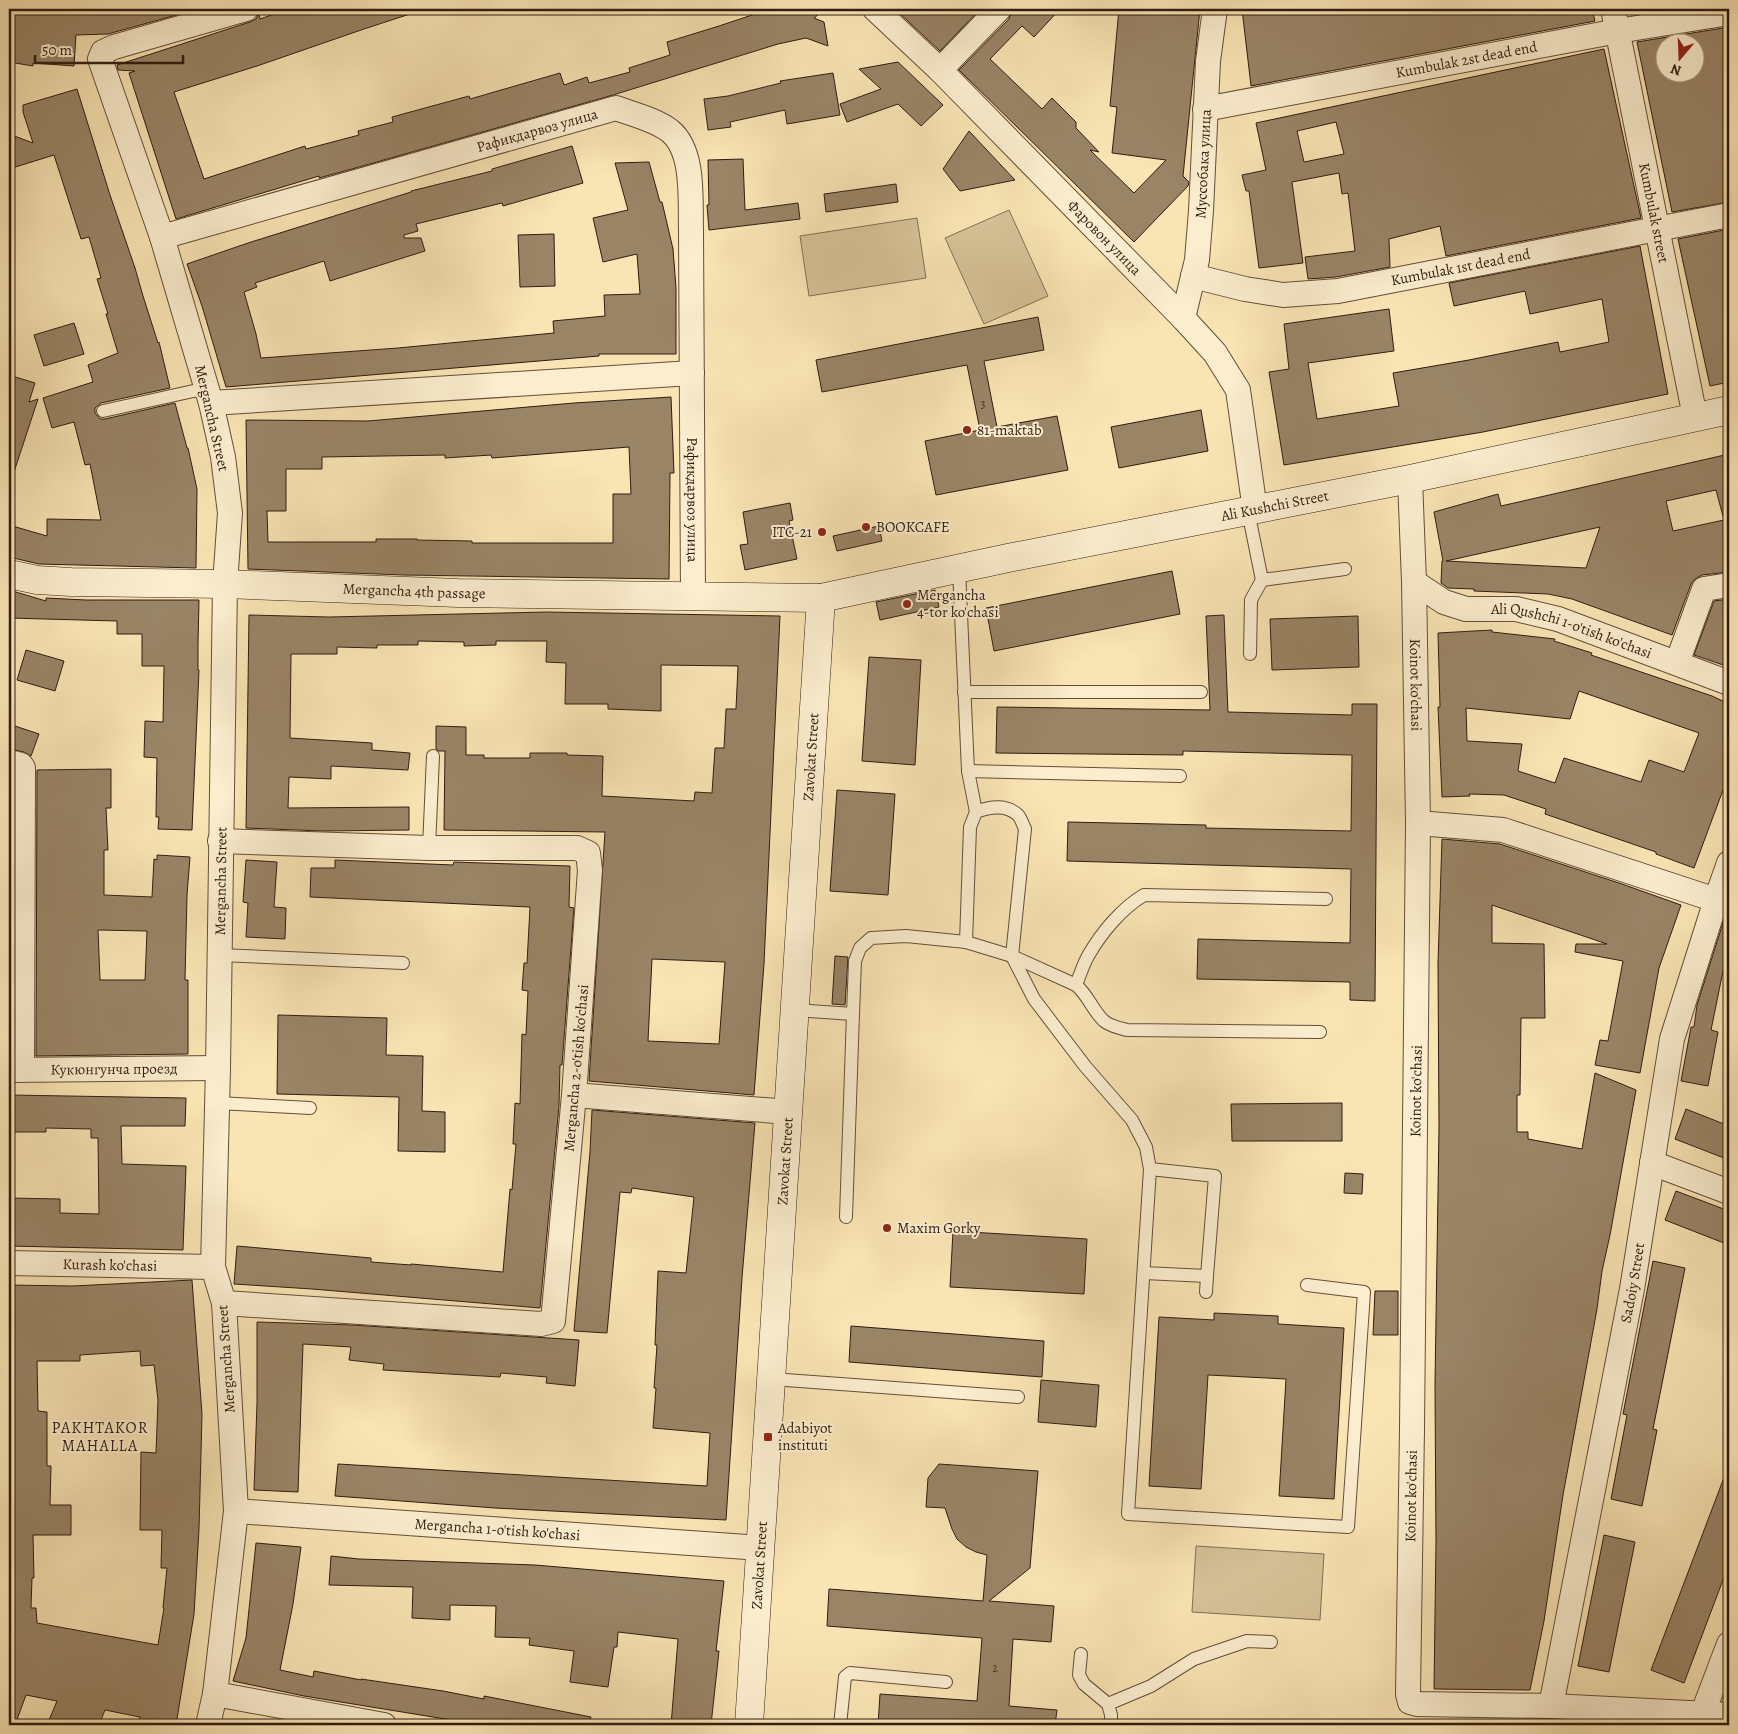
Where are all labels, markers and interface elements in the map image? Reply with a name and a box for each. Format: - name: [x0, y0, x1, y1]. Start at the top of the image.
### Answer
- scale bar: [35, 32, 182, 64]
- north arrow: [1656, 32, 1706, 82]
- street label: Kumbulak 2st dead end: [1394, 36, 1540, 83]
- text: 50 m: [42, 40, 72, 60]
- text: N: [1668, 59, 1684, 80]
- street label: Рафикдарвоз улица: [474, 104, 600, 157]
- street label: Муссобака улица: [1190, 109, 1216, 219]
- street label: Kumbulak street: [1634, 161, 1674, 265]
- street label: Фаровон улица: [1063, 196, 1146, 280]
- street label: Kumbulak 1st dead end: [1389, 244, 1533, 291]
- street label: Mergancha Street: [190, 363, 234, 473]
- house number: 3: [981, 396, 986, 412]
- place label: 81-maktab: [977, 420, 1042, 440]
- marker: 81-maktab: [961, 424, 973, 436]
- street label: Рафикдарвоз улица: [682, 437, 703, 563]
- street label: Ali Kushchi Street: [1218, 485, 1330, 526]
- place label: BOOKCAFE: [876, 517, 950, 537]
- marker: BOOKCAFE: [860, 521, 872, 533]
- place label: ITC-21: [772, 522, 812, 542]
- marker: ITC-21: [816, 526, 828, 538]
- street label: Mergancha 4th passage: [342, 579, 486, 603]
- place label: Mergancha 4-tor ko'chasi: [917, 585, 999, 622]
- marker: Mergancha 4-tor ko'chasi: [901, 598, 913, 610]
- street label: Ali Qushchi 1-o'tish ko'chasi: [1490, 599, 1655, 663]
- street label: Koinot ko'chasi: [1405, 639, 1426, 731]
- street label: Zavokat Street: [798, 712, 824, 802]
- street label: Mergancha Street: [210, 826, 231, 936]
- street label: Mergancha 2-o'tish ko'chasi: [559, 983, 593, 1153]
- street label: Koinot ko'chasi: [1405, 1045, 1427, 1137]
- street label: Кукюнгунча проезд: [50, 1058, 178, 1080]
- street label: Zavokat Street: [772, 1116, 798, 1206]
- place label: Maxim Gorky: [897, 1218, 981, 1238]
- marker: Maxim Gorky: [881, 1222, 893, 1234]
- street label: Sadoiy Street: [1616, 1241, 1649, 1325]
- street label: Kurash ko'chasi: [62, 1254, 158, 1276]
- street label: Mergancha Street: [212, 1304, 240, 1414]
- district label: PAKHTAKOR MAHALLA: [52, 1417, 148, 1457]
- place label: Adabiyot instituti: [777, 1418, 832, 1455]
- marker: Adabiyot instituti: [762, 1431, 774, 1443]
- street label: Koinot ko'chasi: [1400, 1450, 1422, 1542]
- street label: Mergancha 1-o'tish ko'chasi: [414, 1514, 581, 1545]
- street label: Zavokat Street: [746, 1521, 772, 1610]
- house number: 2: [992, 1660, 998, 1676]

